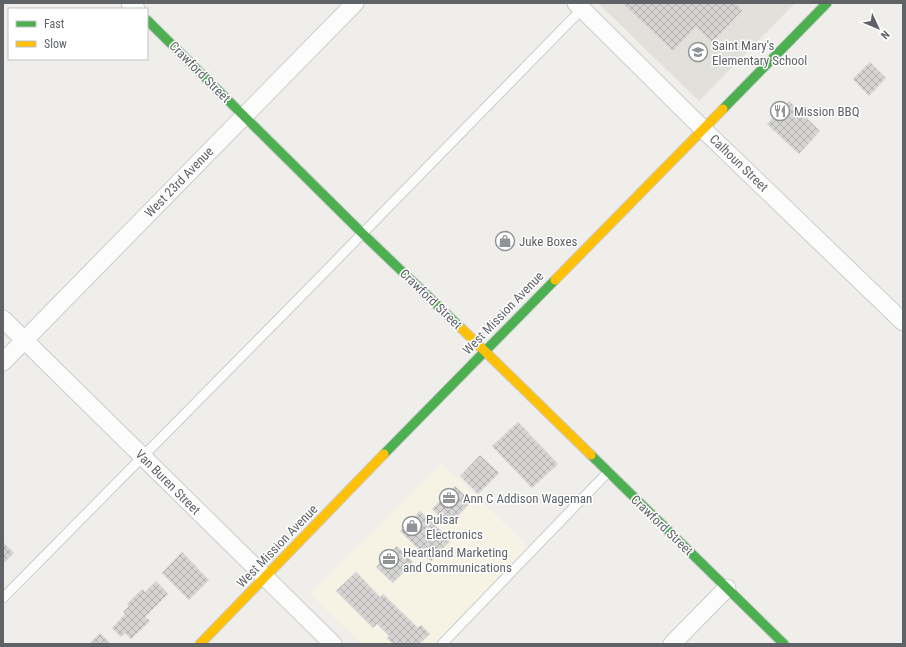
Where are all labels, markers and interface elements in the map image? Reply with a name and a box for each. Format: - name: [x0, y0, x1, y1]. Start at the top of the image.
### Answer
- legend: [8, 8, 148, 60]
- north arrow: [858, 8, 898, 48]
- text: Fast: [44, 17, 65, 31]
- text: N: [878, 28, 892, 42]
- text: Slow: [44, 37, 67, 51]
- street label: Crawford Street: [166, 38, 234, 106]
- place label: Saint Mary's Elementary School: [712, 38, 807, 68]
- school or university icon: Saint Mary's Elementary School: [687, 41, 709, 63]
- restaurant icon: Mission BBQ: [769, 100, 791, 122]
- place label: Mission BBQ: [794, 104, 860, 119]
- street label: Calhoun Street: [707, 131, 771, 195]
- street label: West 23rd Avenue: [142, 144, 216, 220]
- shop icon: Juke Boxes: [494, 230, 516, 252]
- place label: Juke Boxes: [519, 234, 578, 249]
- street label: Crawford Street: [397, 266, 465, 332]
- street label: West Mission Avenue: [460, 268, 546, 358]
- street label: Van Buren Street: [132, 446, 204, 518]
- office icon: Ann C Addison Wageman: [438, 487, 460, 509]
- place label: Ann C Addison Wageman: [463, 491, 592, 506]
- street label: Crawford Street: [628, 492, 696, 558]
- street label: West Mission Avenue: [234, 501, 320, 591]
- place label: Pulsar Electronics: [426, 512, 483, 542]
- shop icon: Pulsar Electronics: [401, 515, 423, 537]
- place label: Heartland Marketing and Communications: [403, 545, 512, 575]
- office icon: Heartland Marketing and Communications: [378, 548, 400, 570]

